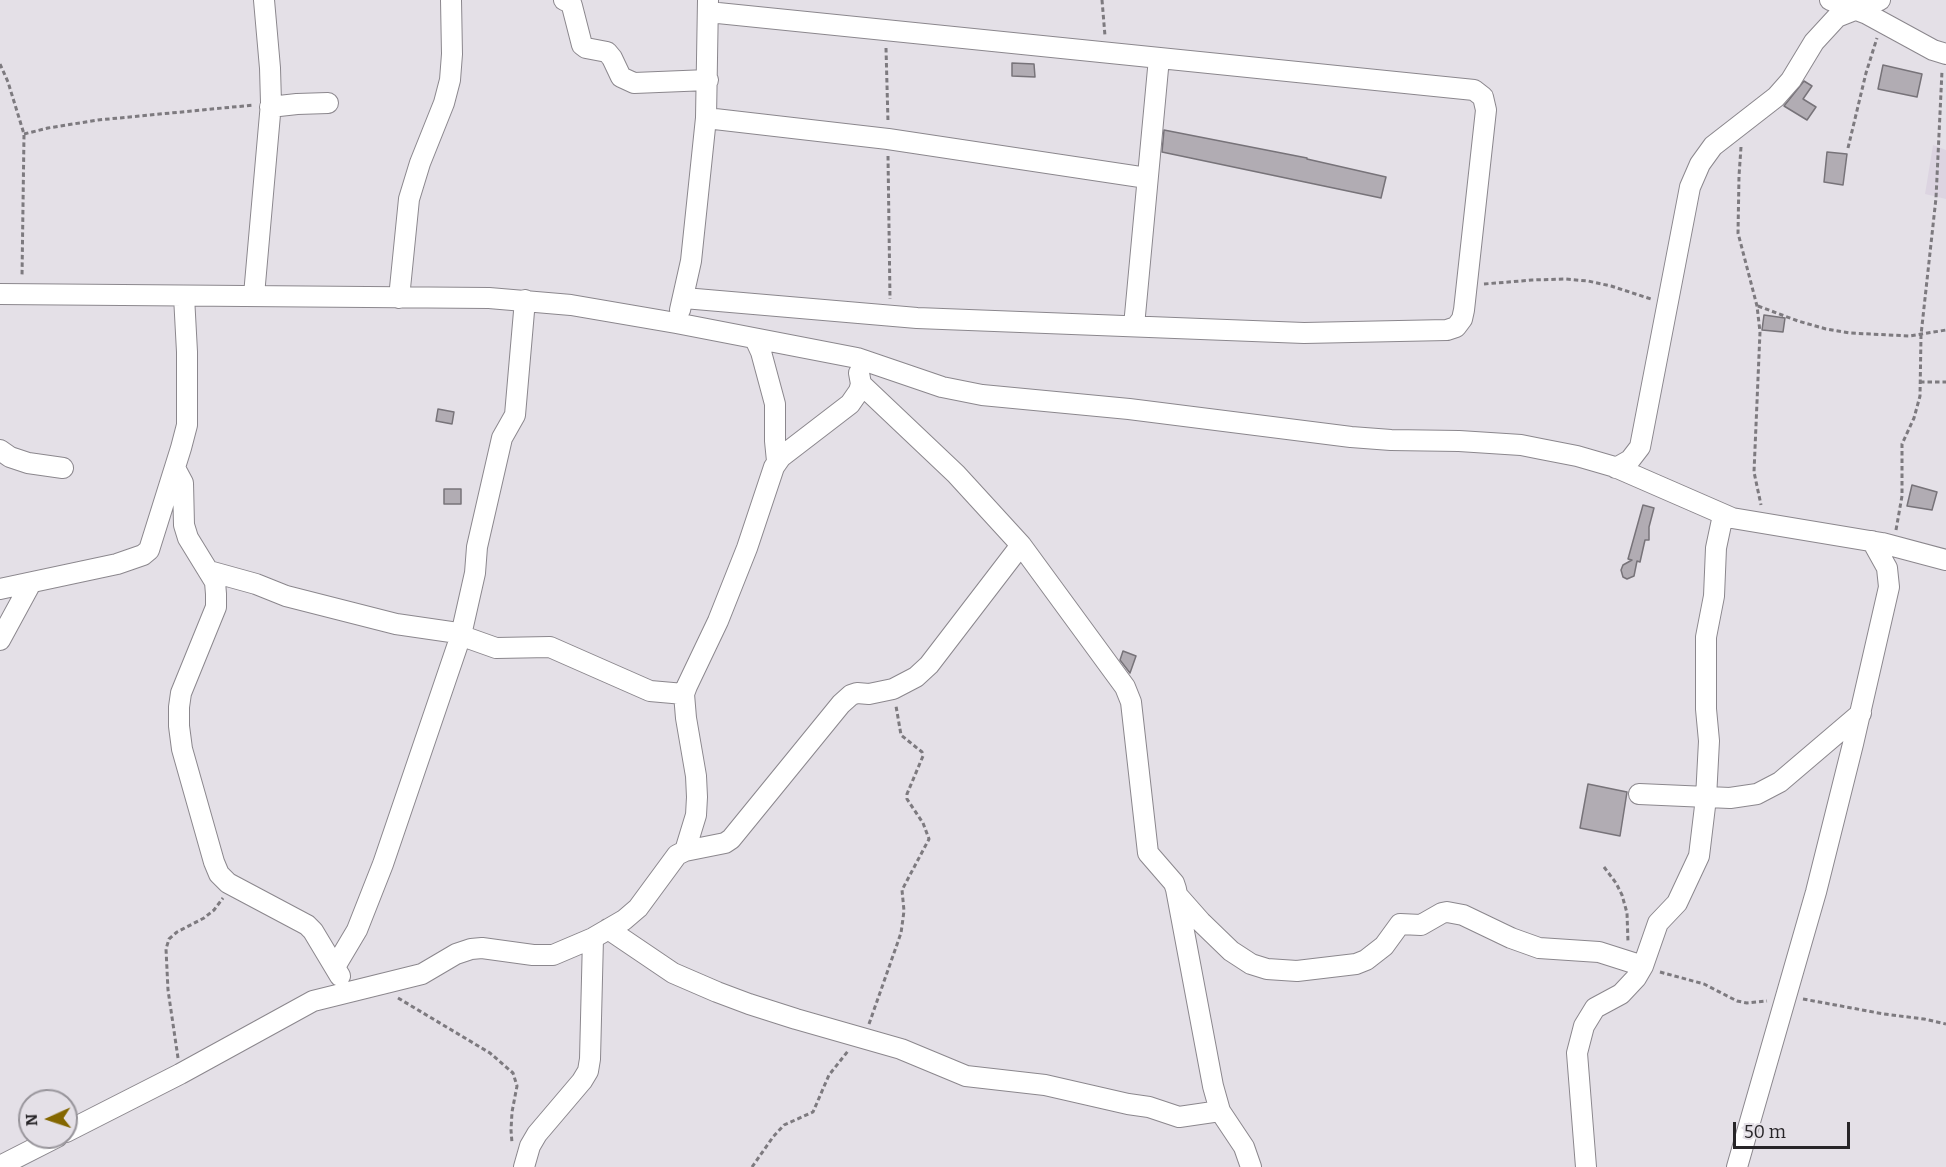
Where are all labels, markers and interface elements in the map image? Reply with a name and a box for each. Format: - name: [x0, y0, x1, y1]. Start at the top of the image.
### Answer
- north arrow: [18, 1089, 78, 1149]
- scale bar: [1736, 1110, 1853, 1148]
- text: N: [22, 1113, 41, 1127]
- text: 50 m: [1744, 1121, 1786, 1143]

